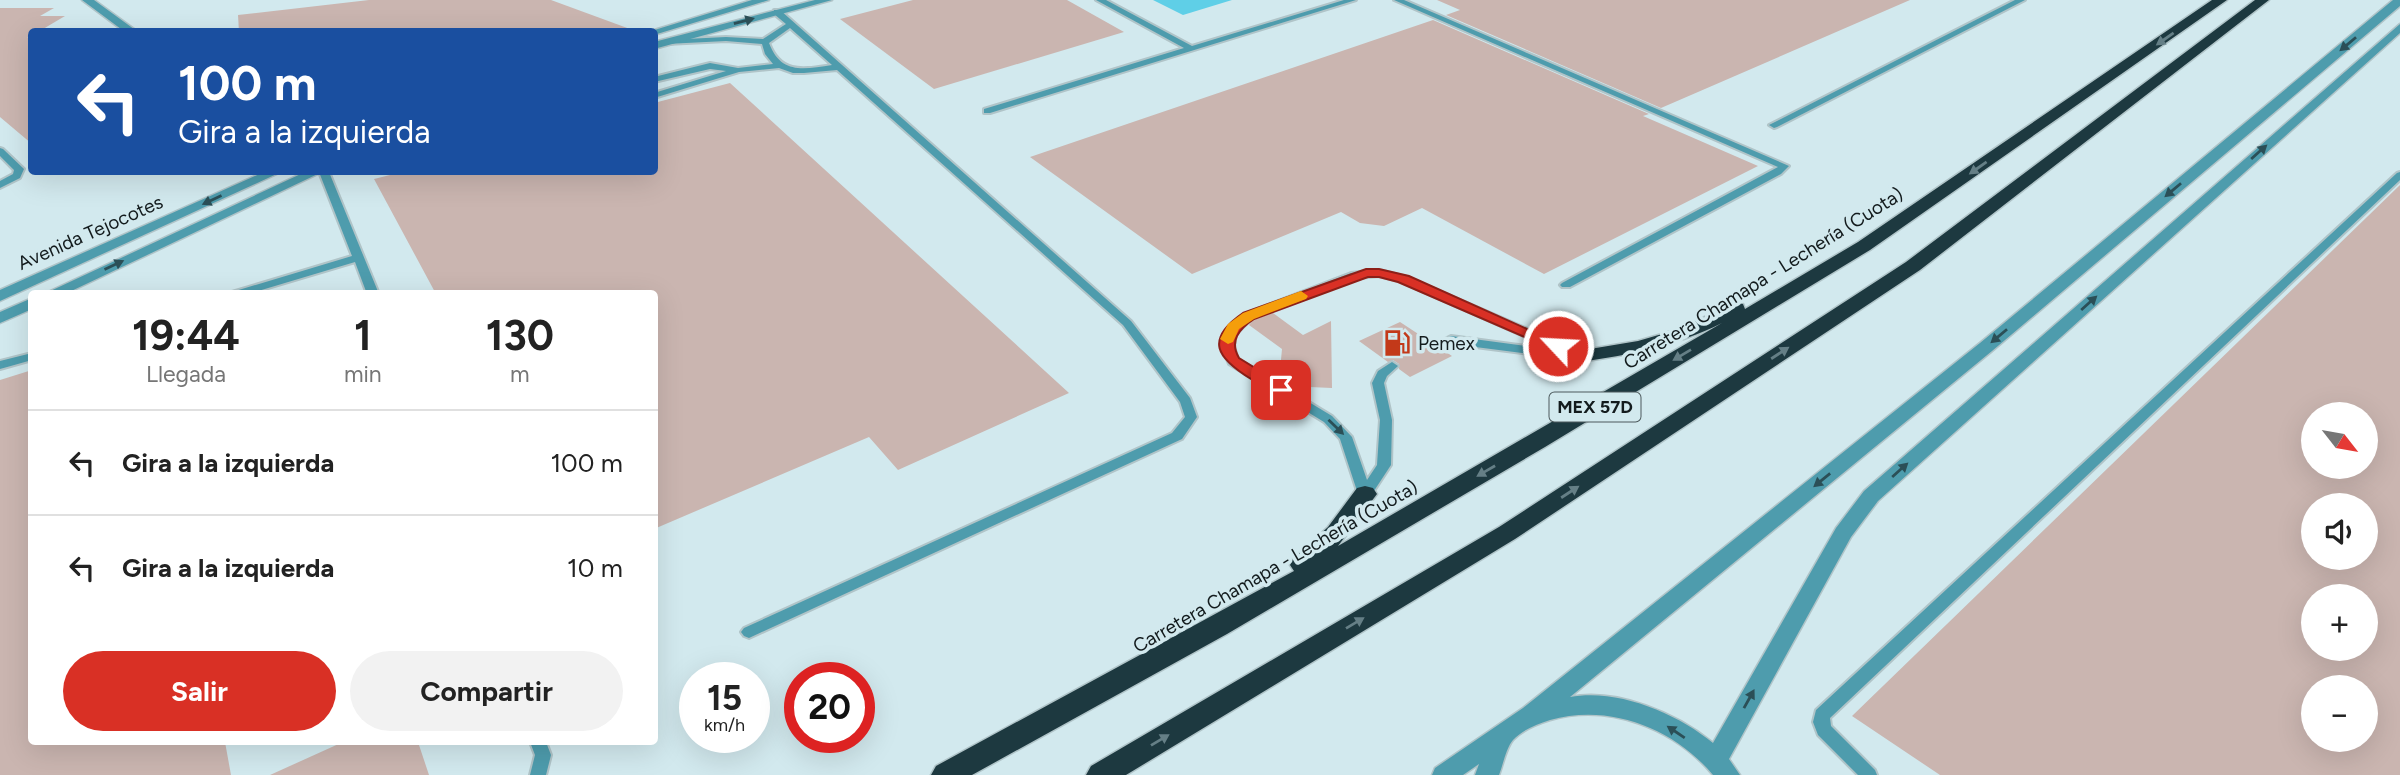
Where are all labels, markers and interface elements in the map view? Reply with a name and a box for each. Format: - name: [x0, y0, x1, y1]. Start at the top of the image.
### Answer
- one-way arrow: [734, 15, 755, 25]
- one-way arrow: [2156, 32, 2174, 46]
- one-way arrow: [2339, 36, 2356, 51]
- text: 100 m: [178, 53, 317, 112]
- icon: left: [63, 56, 154, 147]
- text: Gira a la izquierda: [178, 113, 431, 151]
- one-way arrow: [2250, 144, 2268, 160]
- one-way arrow: [1968, 161, 1987, 174]
- street label: Carretera Chamapa - Lechería (Cuota): [1619, 182, 1907, 374]
- one-way arrow: [2165, 182, 2182, 197]
- street label: Avenida Tejocotes: [14, 190, 167, 275]
- one-way arrow: [202, 194, 222, 206]
- one-way arrow: [103, 259, 124, 270]
- one-way arrow: [2080, 295, 2098, 311]
- position arrow: [1521, 309, 1595, 383]
- text: 19:44: [132, 310, 240, 361]
- text: 1: [354, 310, 372, 361]
- text: 130: [486, 310, 554, 361]
- fuel station icon: Pemex: [1382, 328, 1412, 358]
- one-way arrow: [1991, 329, 2009, 344]
- place label: Pemex: [1418, 332, 1475, 355]
- one-way arrow: [1771, 346, 1789, 360]
- one-way arrow: [1672, 349, 1691, 361]
- text: Llegada: [146, 360, 226, 388]
- text: min: [344, 360, 382, 388]
- text: m: [510, 360, 530, 388]
- pin: [1251, 360, 1311, 420]
- icon: arrive: [1262, 371, 1300, 409]
- road number: MEX 57D: [1550, 393, 1640, 422]
- north arrow: [2301, 402, 2378, 480]
- map controls: [2301, 402, 2378, 752]
- one-way arrow: [1328, 419, 1345, 436]
- icon: left: [63, 444, 101, 482]
- text: Gira a la izquierda: [122, 447, 334, 479]
- text: 100 m: [550, 447, 623, 479]
- one-way arrow: [1891, 462, 1909, 478]
- one-way arrow: [1477, 465, 1496, 477]
- one-way arrow: [1814, 472, 1832, 487]
- street label: Carretera Chamapa - Lechería (Cuota): [1129, 475, 1422, 658]
- one-way arrow: [1560, 485, 1580, 498]
- button: sound: [2301, 493, 2378, 570]
- icon: left: [63, 549, 101, 587]
- text: Gira a la izquierda: [122, 552, 334, 584]
- text: 10 m: [567, 552, 623, 584]
- button: +: [2301, 584, 2378, 661]
- one-way arrow: [1346, 617, 1365, 630]
- button: Salir: [63, 651, 336, 731]
- button: Compartir: [350, 651, 623, 731]
- speed limit sign: 20: [784, 662, 875, 753]
- button: −: [2301, 675, 2378, 752]
- text: 15: [707, 677, 742, 719]
- one-way arrow: [1743, 690, 1755, 709]
- text: km/h: [704, 714, 745, 736]
- one-way arrow: [1667, 726, 1686, 739]
- one-way arrow: [1150, 734, 1169, 746]

